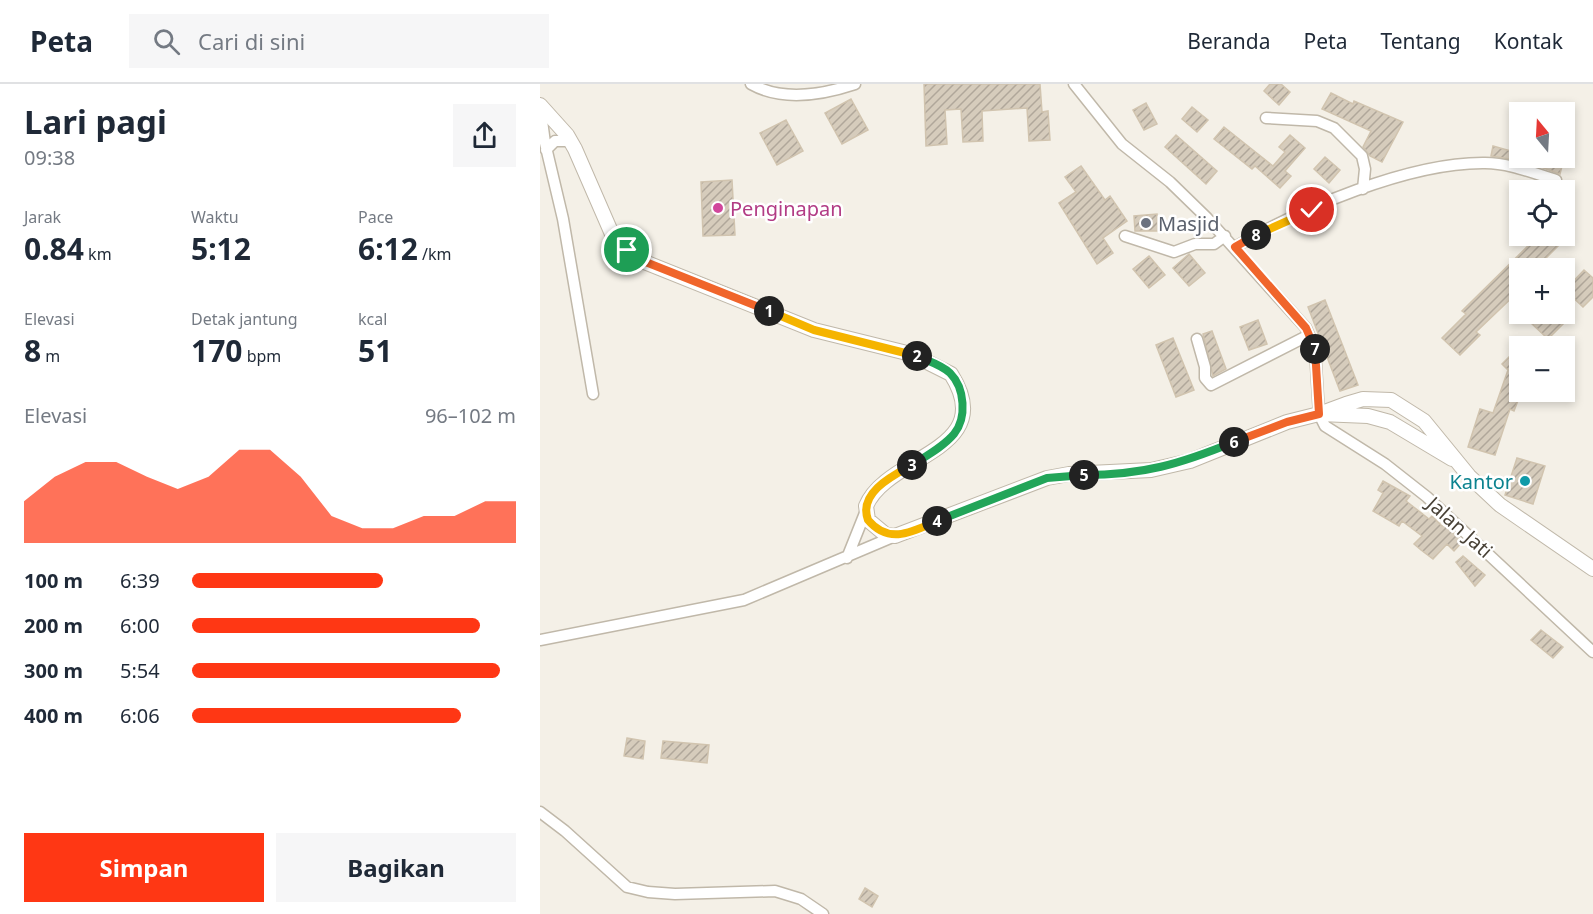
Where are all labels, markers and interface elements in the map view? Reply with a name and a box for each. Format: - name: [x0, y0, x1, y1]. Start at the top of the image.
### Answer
- search box: [129, 14, 549, 68]
- text: Peta: [30, 22, 93, 60]
- icon: search: [150, 25, 183, 58]
- text: Cari di sini: [198, 26, 305, 56]
- text: Beranda: [1187, 27, 1271, 55]
- text: Peta: [1304, 27, 1347, 55]
- text: Tentang: [1380, 27, 1461, 55]
- text: Kontak: [1494, 27, 1563, 55]
- text: Lari pagi: [24, 99, 167, 144]
- north arrow: [1509, 102, 1575, 168]
- map controls: [1509, 102, 1575, 402]
- button: share: [453, 104, 516, 167]
- text: 09:38: [24, 144, 75, 171]
- button: locate: [1509, 180, 1575, 246]
- pin: [1286, 184, 1337, 235]
- icon: check: [1295, 193, 1328, 226]
- place label: Penginapan: [730, 195, 843, 222]
- marker: Penginapan: [711, 201, 725, 215]
- text: Jarak: [24, 206, 61, 228]
- text: Waktu: [191, 206, 239, 228]
- text: Pace: [358, 206, 393, 228]
- place label: Masjid: [1158, 210, 1220, 237]
- marker: Masjid: [1139, 216, 1153, 230]
- pin: 8: [1241, 220, 1271, 250]
- pin: [601, 224, 652, 275]
- text: 8: [1251, 224, 1261, 246]
- text: 0.84: [24, 228, 84, 269]
- text: 5:12: [191, 228, 251, 269]
- text: 6:12: [358, 228, 418, 269]
- icon: arrive: [610, 233, 643, 266]
- text: km: [84, 243, 112, 265]
- text: /km: [418, 243, 452, 265]
- button: +: [1509, 258, 1575, 324]
- pin: 1: [754, 296, 784, 326]
- text: 1: [764, 300, 774, 322]
- text: Elevasi: [24, 308, 75, 330]
- text: Detak jantung: [191, 308, 298, 330]
- text: kcal: [358, 308, 387, 330]
- text: 8: [24, 330, 41, 371]
- text: 170: [191, 330, 242, 371]
- text: 51: [358, 330, 392, 371]
- pin: 7: [1300, 334, 1330, 364]
- button: −: [1509, 336, 1575, 402]
- text: 7: [1310, 338, 1320, 360]
- pin: 2: [902, 341, 932, 371]
- text: m: [41, 345, 60, 367]
- text: bpm: [242, 345, 281, 367]
- text: 2: [912, 345, 922, 367]
- text: Elevasi: [24, 402, 87, 429]
- text: 96–102 m: [425, 402, 516, 429]
- pin: 6: [1219, 427, 1249, 457]
- text: 6: [1229, 431, 1239, 453]
- pin: 3: [897, 450, 927, 480]
- text: 3: [907, 454, 917, 476]
- pin: 5: [1069, 460, 1099, 490]
- text: 5: [1079, 464, 1089, 486]
- place label: Kantor: [1449, 468, 1513, 495]
- marker: Kantor: [1518, 474, 1532, 488]
- street label: Jalan Jati: [1420, 489, 1499, 564]
- pin: 4: [922, 506, 952, 536]
- text: 4: [932, 510, 942, 532]
- text: 100 m: [24, 567, 83, 594]
- text: 6:39: [120, 567, 160, 594]
- text: 200 m: [24, 612, 83, 639]
- text: 6:00: [120, 612, 160, 639]
- text: 300 m: [24, 657, 83, 684]
- text: 5:54: [120, 657, 160, 684]
- text: 400 m: [24, 702, 83, 729]
- text: 6:06: [120, 702, 160, 729]
- button: Simpan: [24, 833, 264, 902]
- button: Bagikan: [276, 833, 516, 902]

